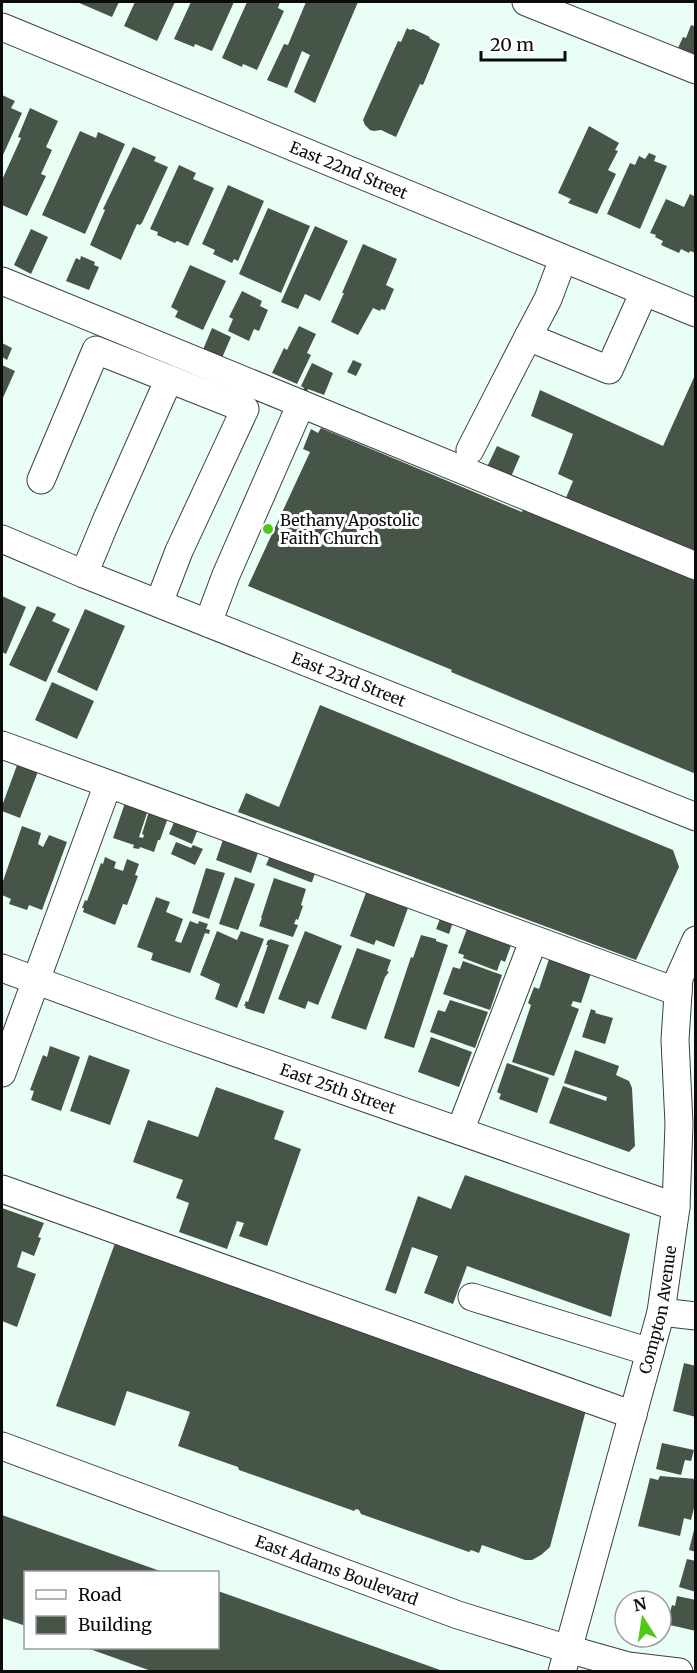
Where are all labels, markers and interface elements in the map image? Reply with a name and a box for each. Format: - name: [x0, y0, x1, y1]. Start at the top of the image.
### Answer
- scale bar: [481, 24, 565, 62]
- text: 20 m: [490, 33, 534, 56]
- street label: East 22nd Street: [287, 137, 411, 203]
- place label: Bethany Apostolic Faith Church: [280, 510, 420, 548]
- marker: Bethany Apostolic Faith Church: [261, 522, 275, 536]
- street label: East 23rd Street: [289, 647, 409, 711]
- street label: East 25th Street: [277, 1059, 399, 1118]
- street label: Compton Avenue: [634, 1244, 680, 1376]
- street label: East Adams Boulevard: [253, 1531, 421, 1609]
- legend: [24, 1571, 219, 1649]
- text: Road: [78, 1583, 122, 1606]
- north arrow: [613, 1589, 673, 1649]
- text: N: [632, 1593, 648, 1615]
- text: Building: [78, 1613, 152, 1636]

